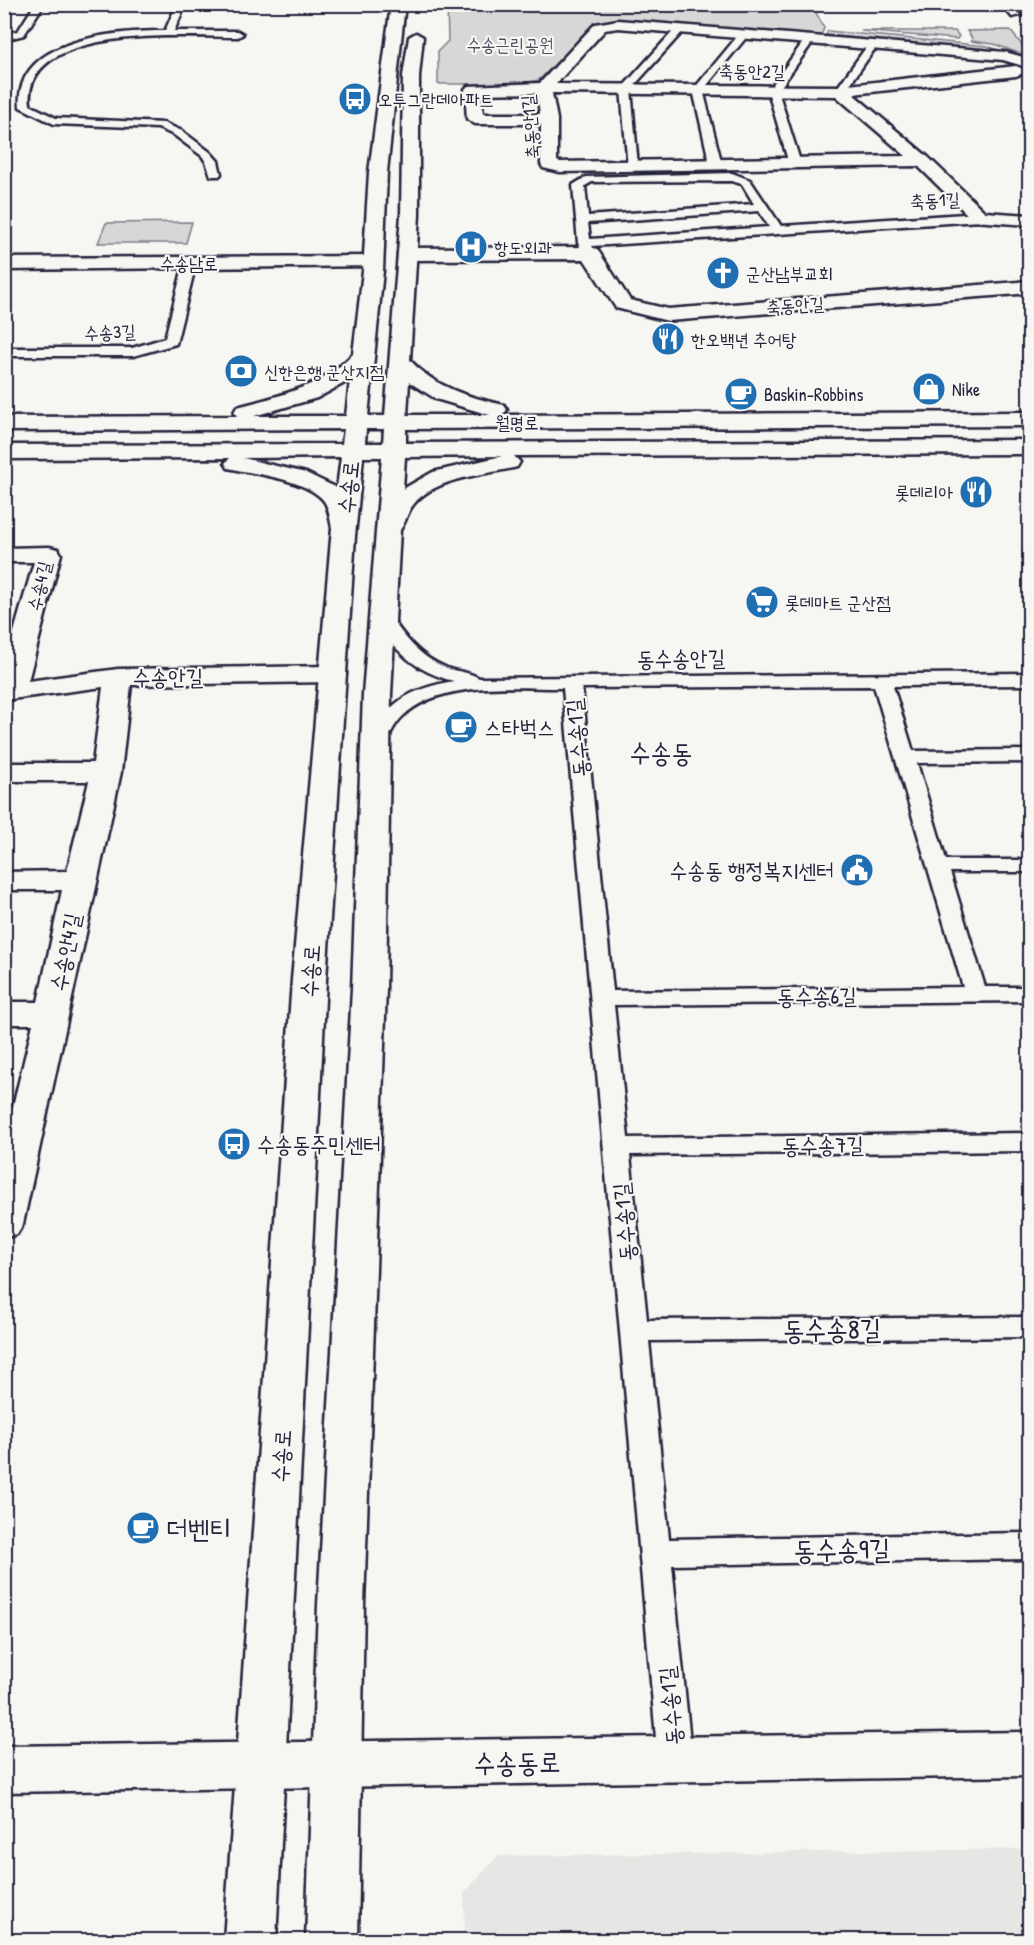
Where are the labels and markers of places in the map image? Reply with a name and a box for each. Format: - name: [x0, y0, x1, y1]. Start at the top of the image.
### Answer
- bus stop icon: 오투그란데아파트: [337, 81, 373, 117]
- place label: 오투그란데아파트: [378, 87, 494, 112]
- hospital icon: 항도외과: [453, 229, 489, 265]
- place label: 항도외과: [494, 235, 552, 260]
- church icon: 군산남부교회: [705, 255, 741, 291]
- place label: 군산남부교회: [746, 261, 833, 286]
- restaurant icon: 한오백년 추어탕: [650, 321, 686, 357]
- place label: 한오백년 추어탕: [691, 327, 797, 352]
- bank icon: 신한은행 군산지점: [223, 353, 259, 389]
- place label: 신한은행 군산지점: [264, 359, 385, 384]
- shop icon: Nike: [911, 371, 947, 407]
- cafe icon: Baskin-Robbins: [723, 376, 759, 412]
- place label: Nike: [952, 377, 980, 402]
- place label: Baskin-Robbins: [764, 382, 863, 407]
- restaurant icon: 롯데리아: [958, 474, 994, 510]
- place label: 롯데리아: [895, 480, 954, 505]
- supermarket icon: 롯데마트 군산점: [744, 584, 780, 620]
- place label: 롯데마트 군산점: [785, 590, 891, 615]
- cafe icon: 스타벅스: [443, 709, 479, 745]
- place label: 스타벅스: [484, 712, 555, 742]
- public building icon: 수송동 행정복지센터: [839, 852, 875, 888]
- place label: 수송동 행정복지센터: [670, 855, 834, 885]
- bus stop icon: 수송동주민센터: [216, 1126, 252, 1162]
- place label: 수송동주민센터: [257, 1129, 381, 1159]
- cafe icon: 더벤티: [125, 1510, 161, 1546]
- place label: 더벤티: [166, 1510, 231, 1546]

